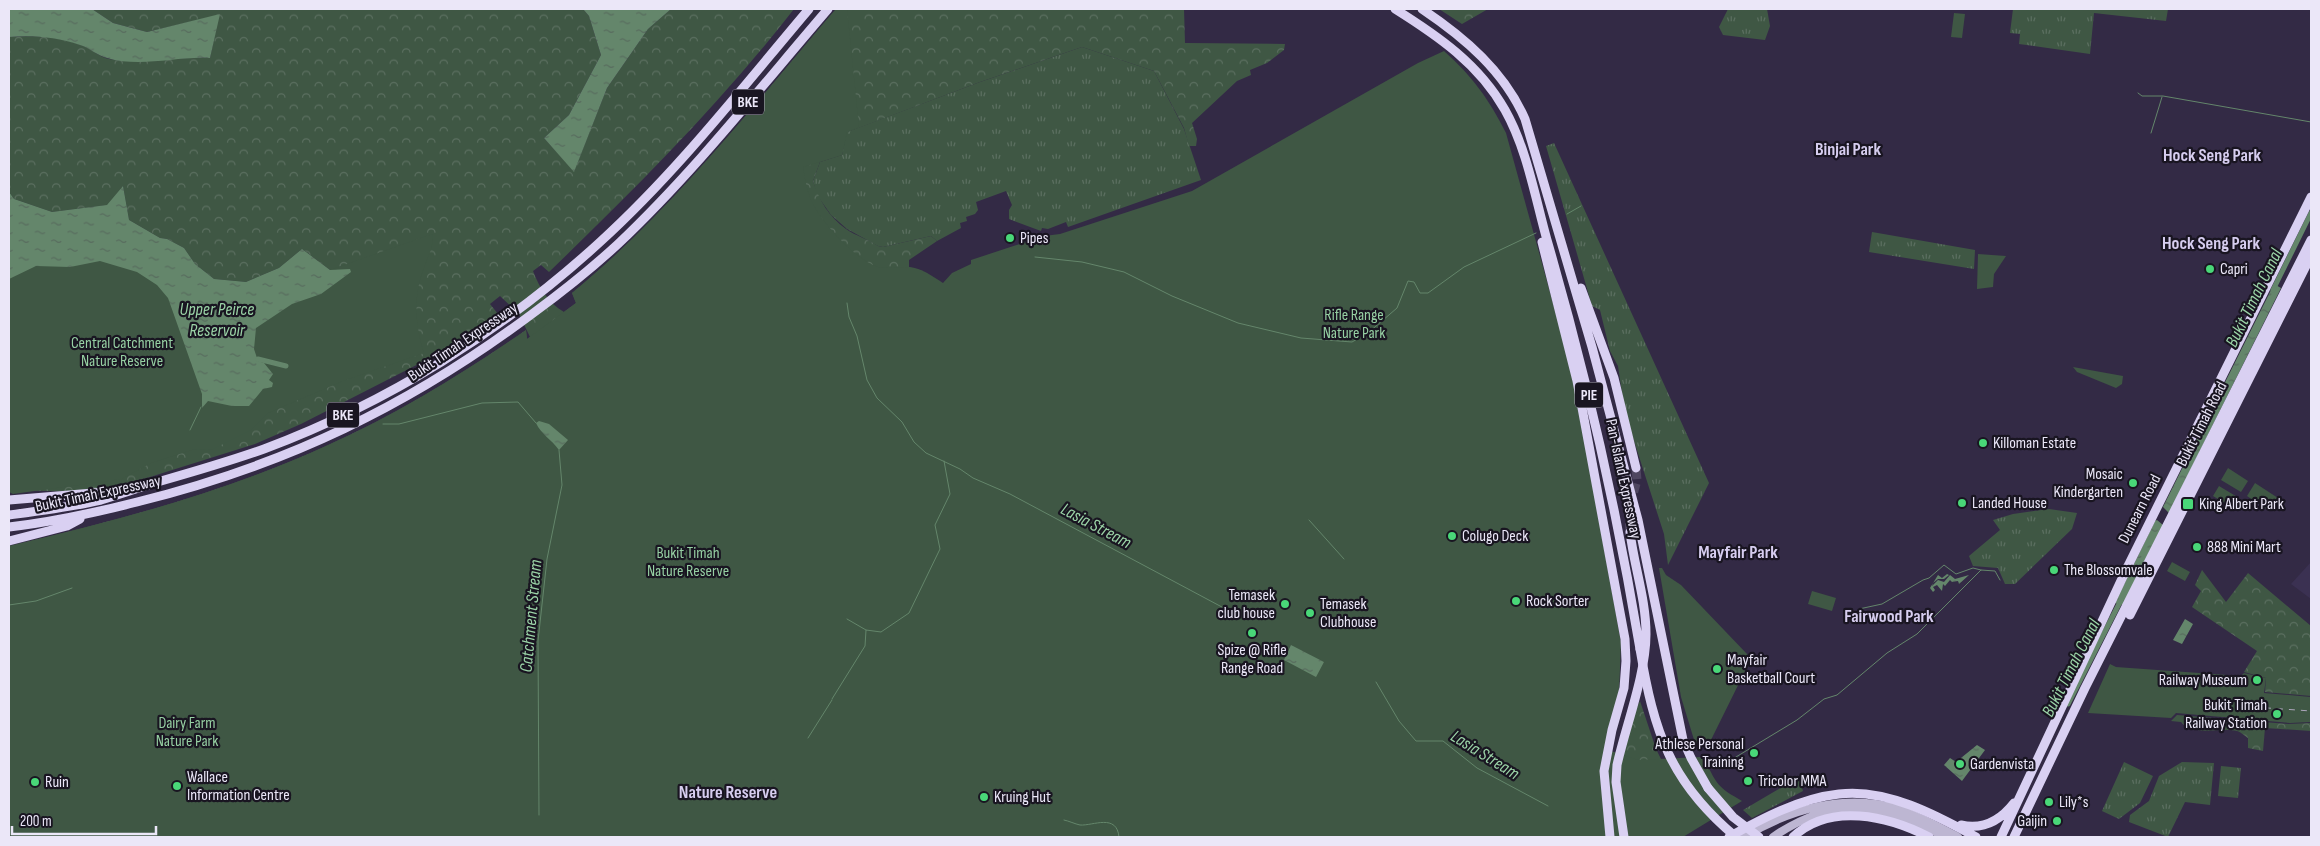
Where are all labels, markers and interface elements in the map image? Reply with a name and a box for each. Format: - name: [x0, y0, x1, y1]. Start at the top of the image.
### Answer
- road number: BKE: [732, 90, 764, 114]
- district label: Binjai Park: [1815, 139, 1881, 160]
- district label: Hock Seng Park: [2163, 145, 2261, 166]
- place label: Pipes: [1020, 229, 1049, 248]
- marker: Pipes: [1004, 232, 1016, 244]
- district label: Hock Seng Park: [2162, 233, 2260, 254]
- water label: Bukit Timah Canal: [2221, 245, 2287, 351]
- place label: Capri: [2220, 260, 2248, 279]
- marker: Capri: [2204, 263, 2216, 275]
- street label: Bukit Timah Expressway: [405, 298, 521, 386]
- water label: Upper Peirce Reservoir: [180, 299, 254, 341]
- park label: Rifle Range Nature Park: [1323, 306, 1385, 343]
- park label: Central Catchment Nature Reserve: [71, 334, 173, 371]
- street label: Bukit Timah Road: [2173, 379, 2231, 469]
- road number: PIE: [1575, 382, 1603, 408]
- road number: BKE: [327, 402, 359, 428]
- street label: Pan-Island Expressway: [1601, 417, 1645, 541]
- place label: Killoman Estate: [1993, 434, 2076, 453]
- marker: Killoman Estate: [1977, 437, 1989, 449]
- place label: Mosaic Kindergarten: [2053, 465, 2123, 502]
- street label: Bukit Timah Expressway: [33, 471, 163, 517]
- street label: Dunearn Road: [2115, 471, 2165, 547]
- marker: Mosaic Kindergarten: [2127, 477, 2139, 489]
- place label: Landed House: [1972, 494, 2047, 513]
- place label: King Albert Park: [2199, 495, 2284, 514]
- marker: Landed House: [1956, 497, 1968, 509]
- marker: King Albert Park: [2181, 497, 2195, 511]
- water label: Lasia Stream: [1057, 499, 1135, 553]
- place label: Colugo Deck: [1462, 527, 1528, 546]
- marker: Colugo Deck: [1446, 530, 1458, 542]
- place label: 888 Mini Mart: [2207, 538, 2281, 557]
- marker: 888 Mini Mart: [2191, 541, 2203, 553]
- district label: Mayfair Park: [1698, 542, 1778, 563]
- park label: Bukit Timah Nature Reserve: [647, 544, 729, 581]
- water label: Catchment Stream: [516, 559, 546, 673]
- place label: The Blossomvale: [2064, 561, 2153, 580]
- marker: The Blossomvale: [2048, 564, 2060, 576]
- place label: Temasek club house: [1217, 586, 1275, 623]
- place label: Rock Sorter: [1526, 592, 1589, 611]
- place label: Temasek Clubhouse: [1320, 595, 1376, 632]
- marker: Rock Sorter: [1510, 595, 1522, 607]
- marker: Temasek club house: [1279, 598, 1291, 610]
- district label: Fairwood Park: [1844, 606, 1934, 627]
- marker: Temasek Clubhouse: [1304, 607, 1316, 619]
- water label: Bukit Timah Canal: [2037, 615, 2105, 720]
- marker: Spize @ Rifle Range Road: [1246, 627, 1258, 639]
- place label: Spize @ Rifle Range Road: [1217, 641, 1287, 678]
- place label: Mayfair Basketball Court: [1727, 651, 1815, 688]
- marker: Mayfair Basketball Court: [1711, 663, 1723, 675]
- place label: Railway Museum: [2159, 671, 2247, 690]
- marker: Railway Museum: [2251, 674, 2263, 686]
- place label: Bukit Timah Railway Station: [2185, 696, 2267, 733]
- marker: Bukit Timah Railway Station: [2271, 708, 2283, 720]
- park label: Dairy Farm Nature Park: [156, 714, 218, 751]
- water label: Lasia Stream: [1447, 726, 1523, 784]
- place label: Athlese Personal Training: [1654, 735, 1744, 772]
- marker: Athlese Personal Training: [1748, 747, 1760, 759]
- place label: Gardenvista: [1970, 755, 2034, 774]
- marker: Gardenvista: [1954, 758, 1966, 770]
- place label: Wallace Information Centre: [187, 768, 290, 805]
- place label: Tricolor MMA: [1758, 772, 1827, 791]
- place label: Ruin: [45, 773, 69, 792]
- marker: Tricolor MMA: [1742, 775, 1754, 787]
- marker: Ruin: [29, 776, 41, 788]
- marker: Wallace Information Centre: [171, 780, 183, 792]
- district label: Nature Reserve: [679, 782, 777, 803]
- place label: Kruing Hut: [994, 788, 1051, 807]
- marker: Kruing Hut: [978, 791, 990, 803]
- place label: Lily*s: [2059, 793, 2089, 812]
- marker: Lily*s: [2043, 796, 2055, 808]
- scale bar: [12, 804, 156, 836]
- text: 200 m: [20, 812, 52, 831]
- place label: Gaijin: [2017, 812, 2047, 831]
- marker: Gaijin: [2051, 815, 2063, 827]

